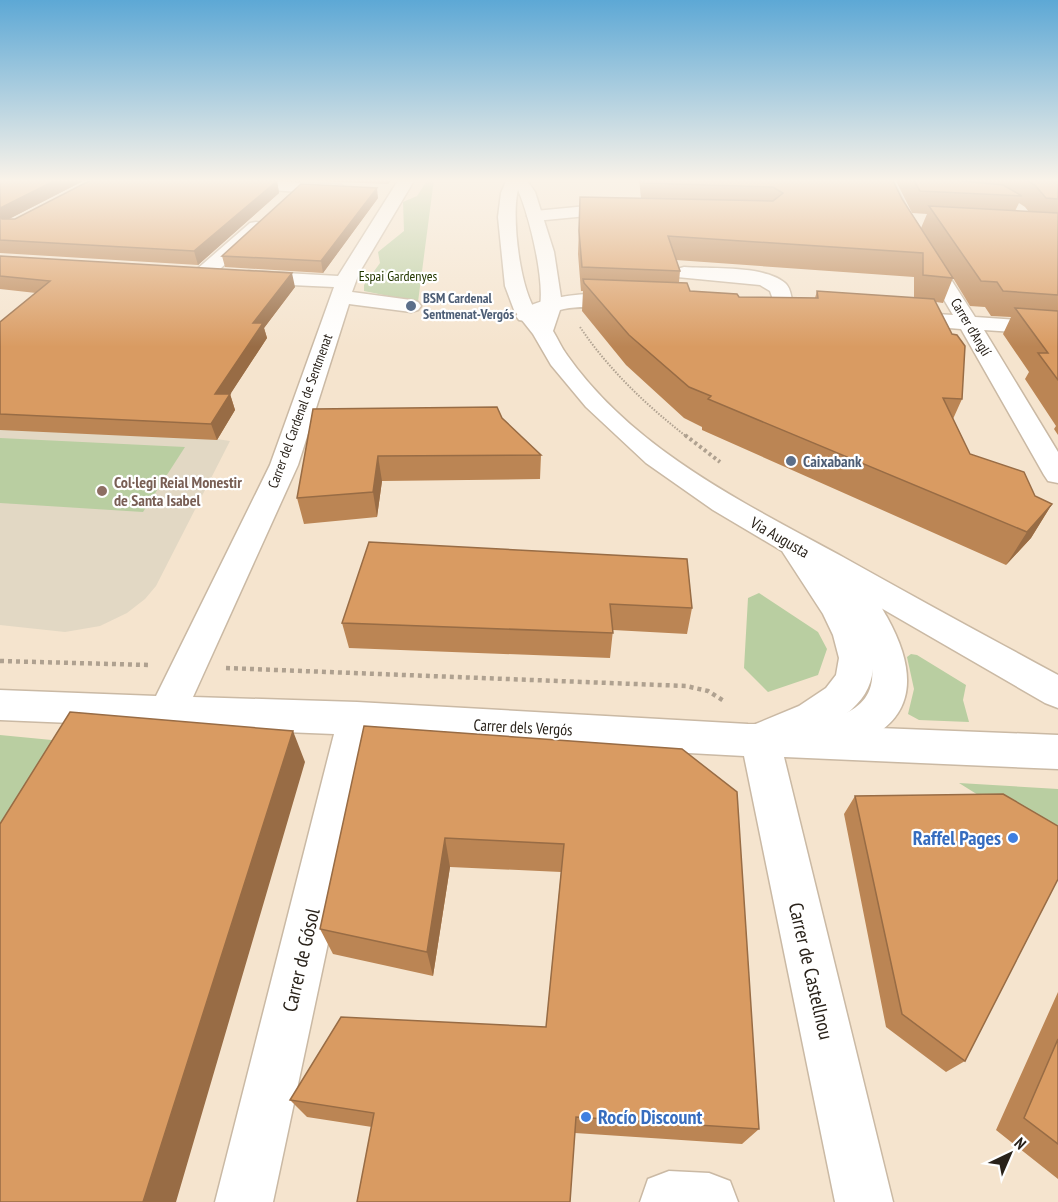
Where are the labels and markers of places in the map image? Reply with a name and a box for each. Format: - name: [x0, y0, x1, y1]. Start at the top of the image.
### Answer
- place label: BSM Cardenal Sentmenat-Vergós: [423, 289, 514, 323]
- marker: BSM Cardenal Sentmenat-Vergós: [404, 299, 418, 313]
- place label: Caixabank: [803, 451, 862, 471]
- marker: Caixabank: [784, 454, 798, 468]
- place label: Col·legi Reial Monestir de Santa Isabel: [114, 472, 242, 510]
- marker: Col·legi Reial Monestir de Santa Isabel: [95, 484, 109, 498]
- place label: Raffel Pages: [913, 825, 1001, 851]
- marker: Raffel Pages: [1006, 831, 1020, 845]
- place label: Rocío Discount: [598, 1104, 702, 1130]
- marker: Rocío Discount: [579, 1110, 593, 1124]

